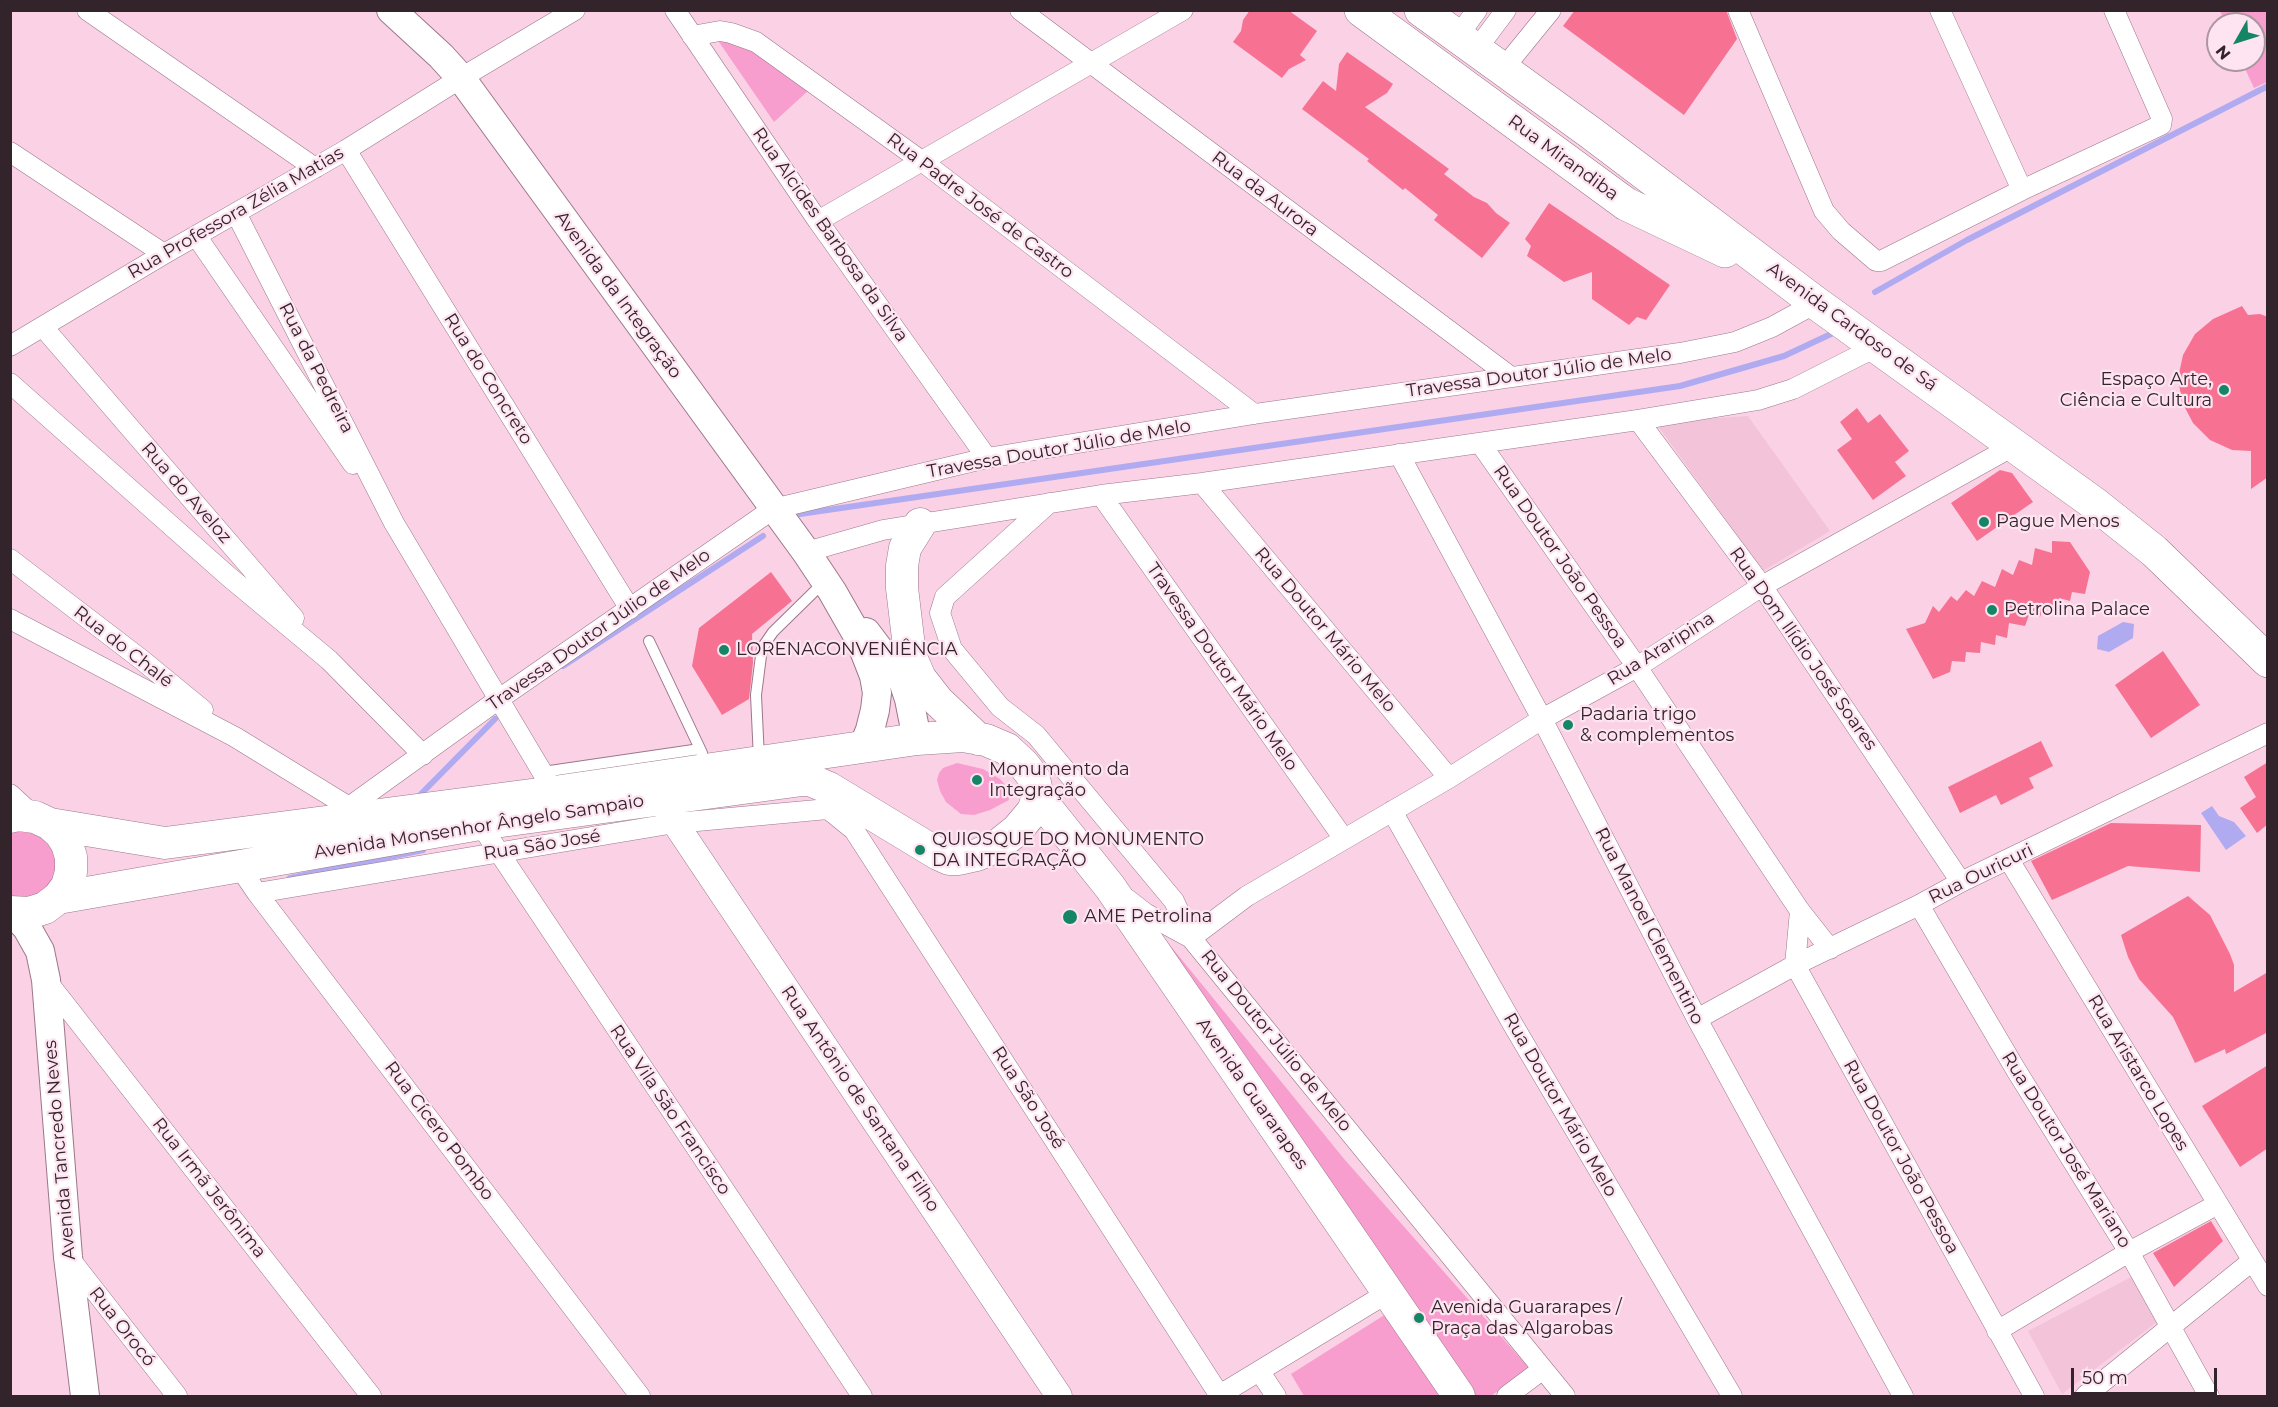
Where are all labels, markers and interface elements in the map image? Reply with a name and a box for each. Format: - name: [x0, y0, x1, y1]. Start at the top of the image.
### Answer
- north arrow: [2206, 12, 2266, 72]
- text: N: [2212, 41, 2235, 63]
- street label: Rua Mirandiba: [1503, 111, 1623, 205]
- street label: Rua Alcides Barbosa da Silva: [748, 124, 912, 346]
- street label: Rua Padre José de Castro: [882, 129, 1078, 283]
- street label: Rua Professora Zélia Matias: [124, 142, 348, 284]
- street label: Rua da Aurora: [1207, 147, 1323, 241]
- street label: Avenida da Integração: [550, 207, 686, 383]
- street label: Avenida Cardoso de Sá: [1763, 258, 1941, 396]
- street label: Rua da Pedreira: [274, 299, 358, 437]
- street label: Rua do Concreto: [439, 309, 537, 449]
- street label: Travessa Doutor Júlio de Melo: [1405, 344, 1673, 402]
- place label: Espaço Arte, Ciência e Cultura: [2060, 369, 2212, 412]
- marker: Espaço Arte, Ciência e Cultura: [2217, 383, 2231, 397]
- street label: Travessa Doutor Júlio de Melo: [925, 415, 1193, 483]
- street label: Rua do Aveloz: [136, 438, 236, 548]
- street label: Rua Doutor João Pessoa: [1488, 461, 1632, 653]
- place label: Pague Menos: [1996, 511, 2120, 533]
- marker: Pague Menos: [1977, 515, 1991, 529]
- street label: Rua Doutor Mário Melo: [1250, 543, 1400, 717]
- street label: Rua Dom Ilídio José Soares: [1725, 543, 1881, 755]
- street label: Travessa Doutor Júlio de Melo: [483, 544, 715, 716]
- street label: Travessa Doutor Mário Melo: [1142, 559, 1302, 775]
- place label: Petrolina Palace: [2004, 599, 2150, 621]
- street label: Rua do Chalé: [69, 602, 177, 692]
- marker: Petrolina Palace: [1985, 603, 1999, 617]
- street label: Rua Araripina: [1603, 607, 1719, 691]
- place label: LORENACONVENIÊNCIA: [736, 639, 958, 661]
- marker: LORENACONVENIÊNCIA: [717, 643, 731, 657]
- place label: Padaria trigo & complementos: [1580, 704, 1734, 746]
- marker: Padaria trigo & complementos: [1561, 718, 1575, 732]
- place label: Monumento da Integração: [989, 759, 1130, 802]
- marker: Monumento da Integração: [970, 773, 984, 787]
- street label: Avenida Monsenhor Ângelo Sampaio: [312, 790, 646, 864]
- street label: Rua Manoel Clementino: [1590, 824, 1708, 1028]
- street label: Rua São José: [482, 825, 602, 865]
- place label: QUIOSQUE DO MONUMENTO DA INTEGRAÇÃO: [932, 829, 1204, 872]
- street label: Rua Ouricuri: [1925, 839, 2037, 909]
- marker: QUIOSQUE DO MONUMENTO DA INTEGRAÇÃO: [913, 843, 927, 857]
- place label: AME Petrolina: [1084, 906, 1212, 928]
- marker: AME Petrolina: [1061, 908, 1079, 926]
- street label: Rua Doutor Júlio de Melo: [1196, 946, 1356, 1136]
- street label: Rua Antônio de Santana Filho: [776, 982, 944, 1216]
- street label: Rua Aristarco Lopes: [2083, 991, 2193, 1155]
- street label: Rua Doutor Mário Melo: [1498, 1009, 1622, 1201]
- street label: Avenida Guararapes: [1192, 1014, 1312, 1174]
- street label: Rua Vila São Francisco: [605, 1021, 735, 1199]
- street label: Avenida Tancredo Neves: [40, 1039, 80, 1261]
- street label: Rua São José: [987, 1043, 1069, 1153]
- street label: Rua Doutor José Mariano: [1997, 1048, 2135, 1252]
- street label: Rua Doutor João Pessoa: [1839, 1056, 1963, 1258]
- street label: Rua Cícero Pombo: [380, 1057, 498, 1205]
- street label: Rua Irmã Jerônima: [147, 1113, 271, 1263]
- street label: Rua Orocó: [84, 1283, 160, 1371]
- place label: Avenida Guararapes / Praça das Algarobas: [1431, 1297, 1622, 1340]
- marker: Avenida Guararapes / Praça das Algarobas: [1412, 1311, 1426, 1325]
- scale bar: [2074, 1356, 2220, 1394]
- text: 50 m: [2082, 1367, 2128, 1389]

